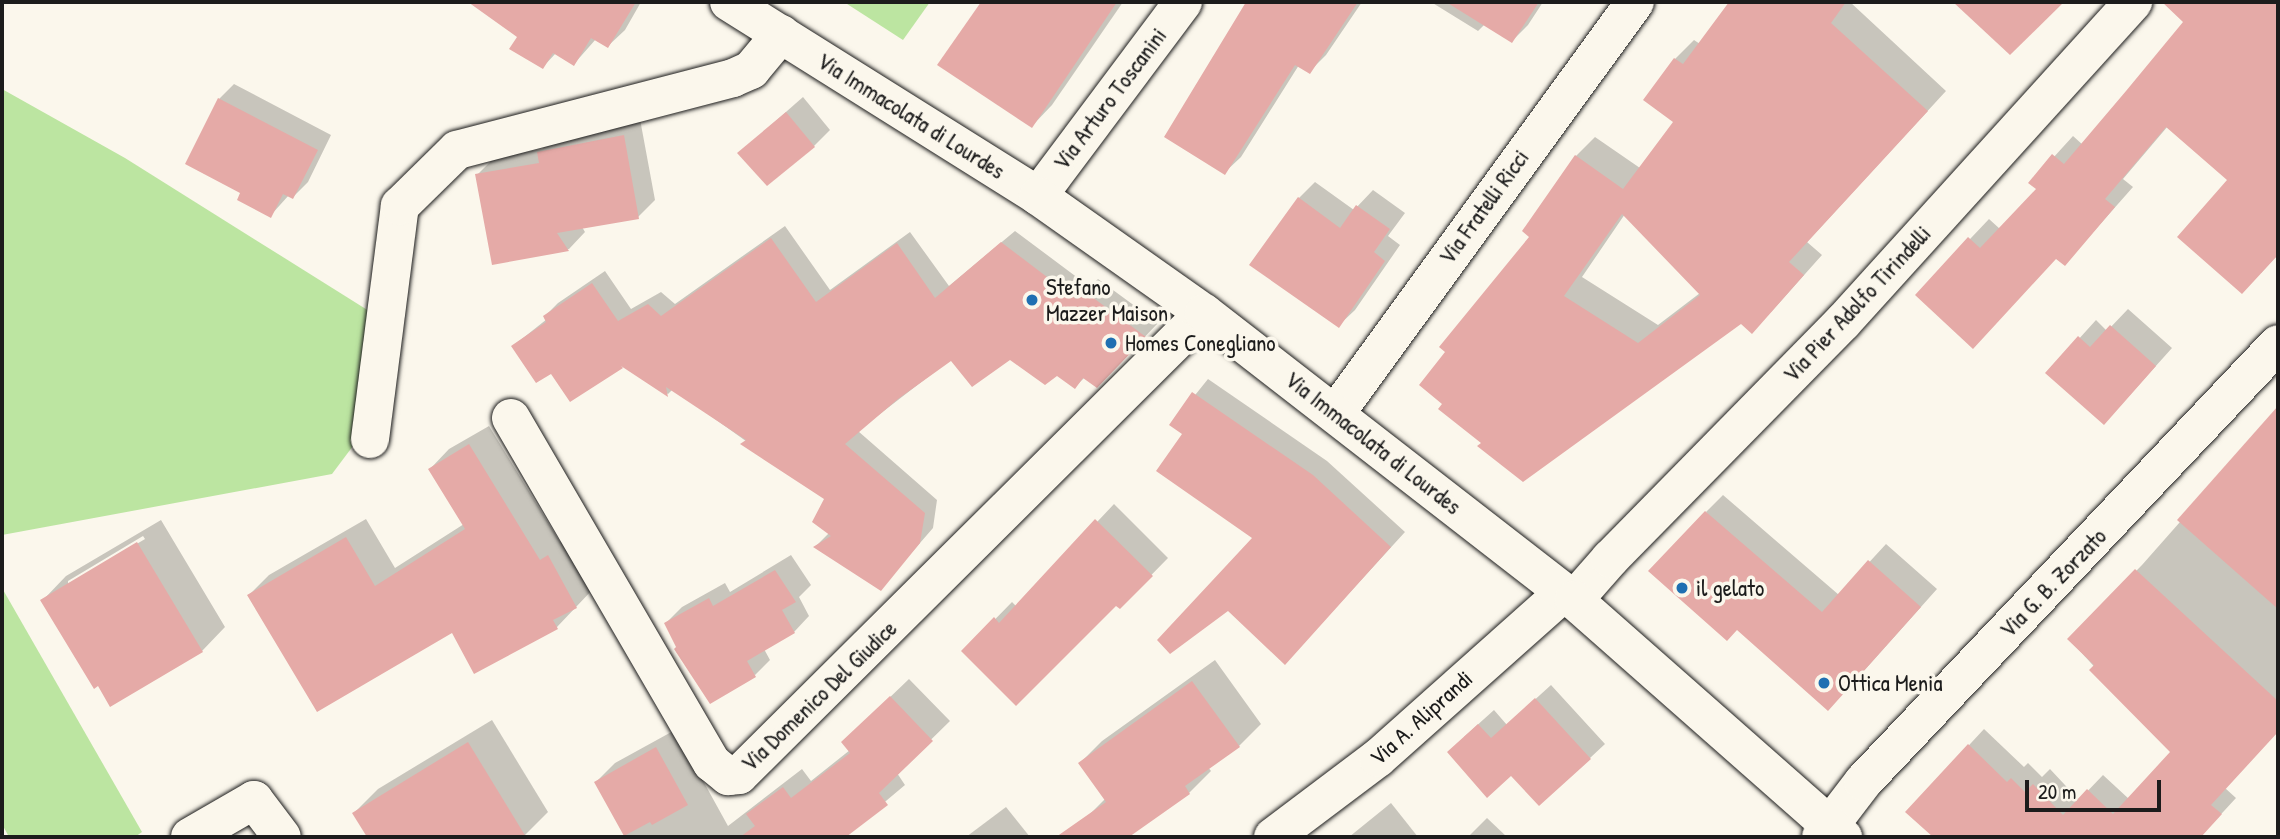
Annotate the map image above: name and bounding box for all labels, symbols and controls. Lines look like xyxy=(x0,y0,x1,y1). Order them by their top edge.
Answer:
street label: Via Arturo Toscanini xyxy=(1048,22,1172,176)
street label: Via Immacolata di Lourdes xyxy=(812,47,1010,185)
street label: Via Fratelli Ricci xyxy=(1433,144,1535,270)
street label: Via Pier Adolfo Tirindelli xyxy=(1777,220,1937,388)
place label: Stefano Mazzer Maison xyxy=(1046,273,1168,327)
marker: Stefano Mazzer Maison xyxy=(1024,292,1040,308)
place label: Homes Conegliano xyxy=(1125,329,1276,357)
marker: Homes Conegliano xyxy=(1103,335,1119,351)
street label: Via Immacolata di Lourdes xyxy=(1279,366,1467,520)
street label: Via G. B. Zorzato xyxy=(1994,523,2112,643)
place label: il gelato xyxy=(1696,574,1764,602)
marker: il gelato xyxy=(1674,580,1690,596)
street label: Via Domenico Del Giudice xyxy=(736,615,902,777)
street label: Via A. Aliprandi xyxy=(1364,665,1478,771)
place label: Ottica Menia xyxy=(1838,669,1942,697)
marker: Ottica Menia xyxy=(1816,675,1832,691)
scale bar xyxy=(2028,766,2164,810)
text: 20 m xyxy=(2038,777,2076,806)

